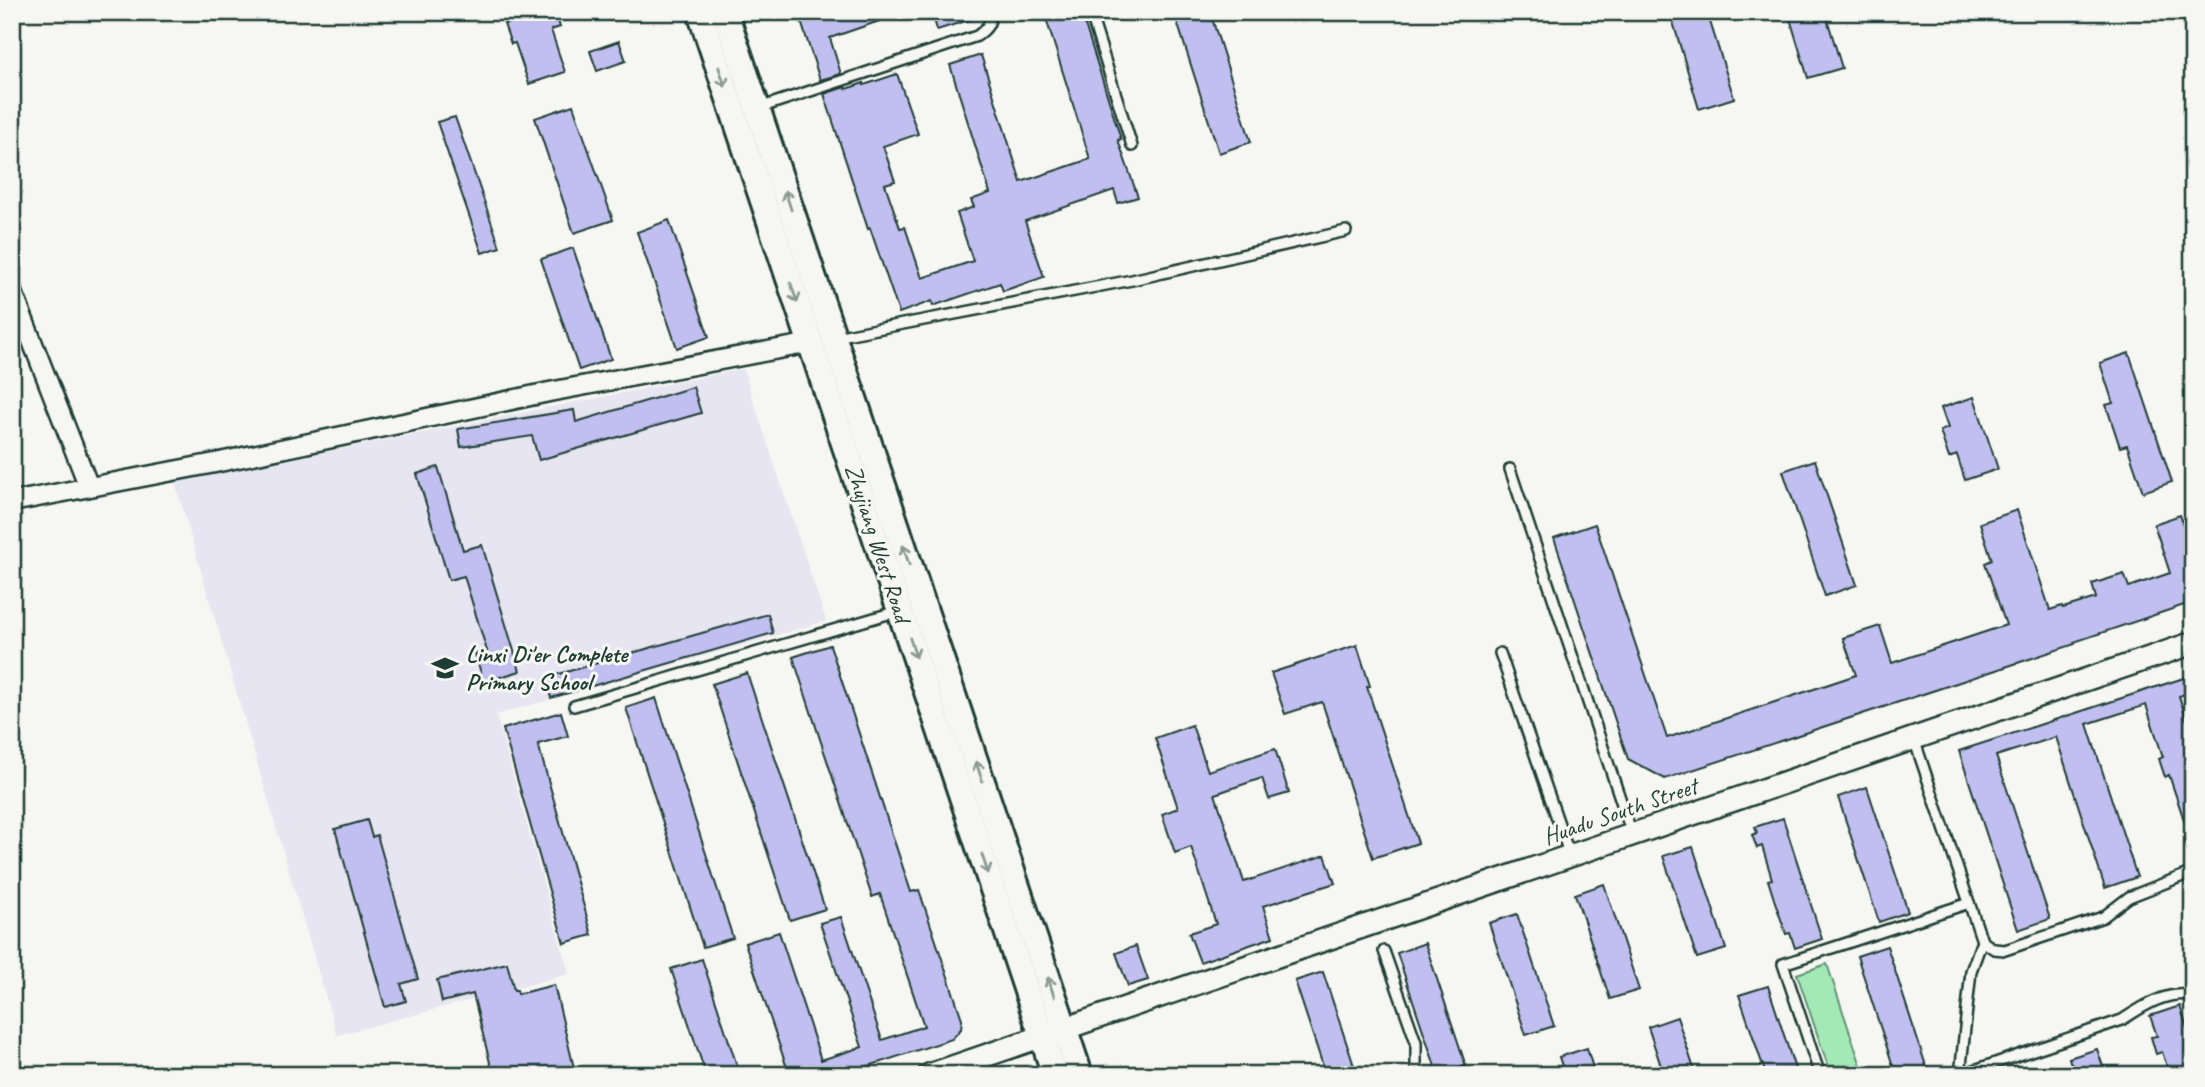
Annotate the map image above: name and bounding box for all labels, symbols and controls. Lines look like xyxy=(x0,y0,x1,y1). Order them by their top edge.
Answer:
one-way arrow xyxy=(716,66,729,88)
one-way arrow xyxy=(781,189,794,211)
one-way arrow xyxy=(789,281,801,303)
street label: Zhujiang West Road xyxy=(838,460,919,629)
one-way arrow xyxy=(899,545,912,567)
one-way arrow xyxy=(907,637,920,659)
place label: Linxi Di'er Complete Primary School xyxy=(466,639,629,697)
school or university icon: Linxi Di'er Complete Primary School xyxy=(430,653,460,683)
one-way arrow xyxy=(971,760,984,782)
street label: Huadu South Street xyxy=(1539,770,1704,851)
one-way arrow xyxy=(980,852,992,874)
one-way arrow xyxy=(1044,976,1056,998)

